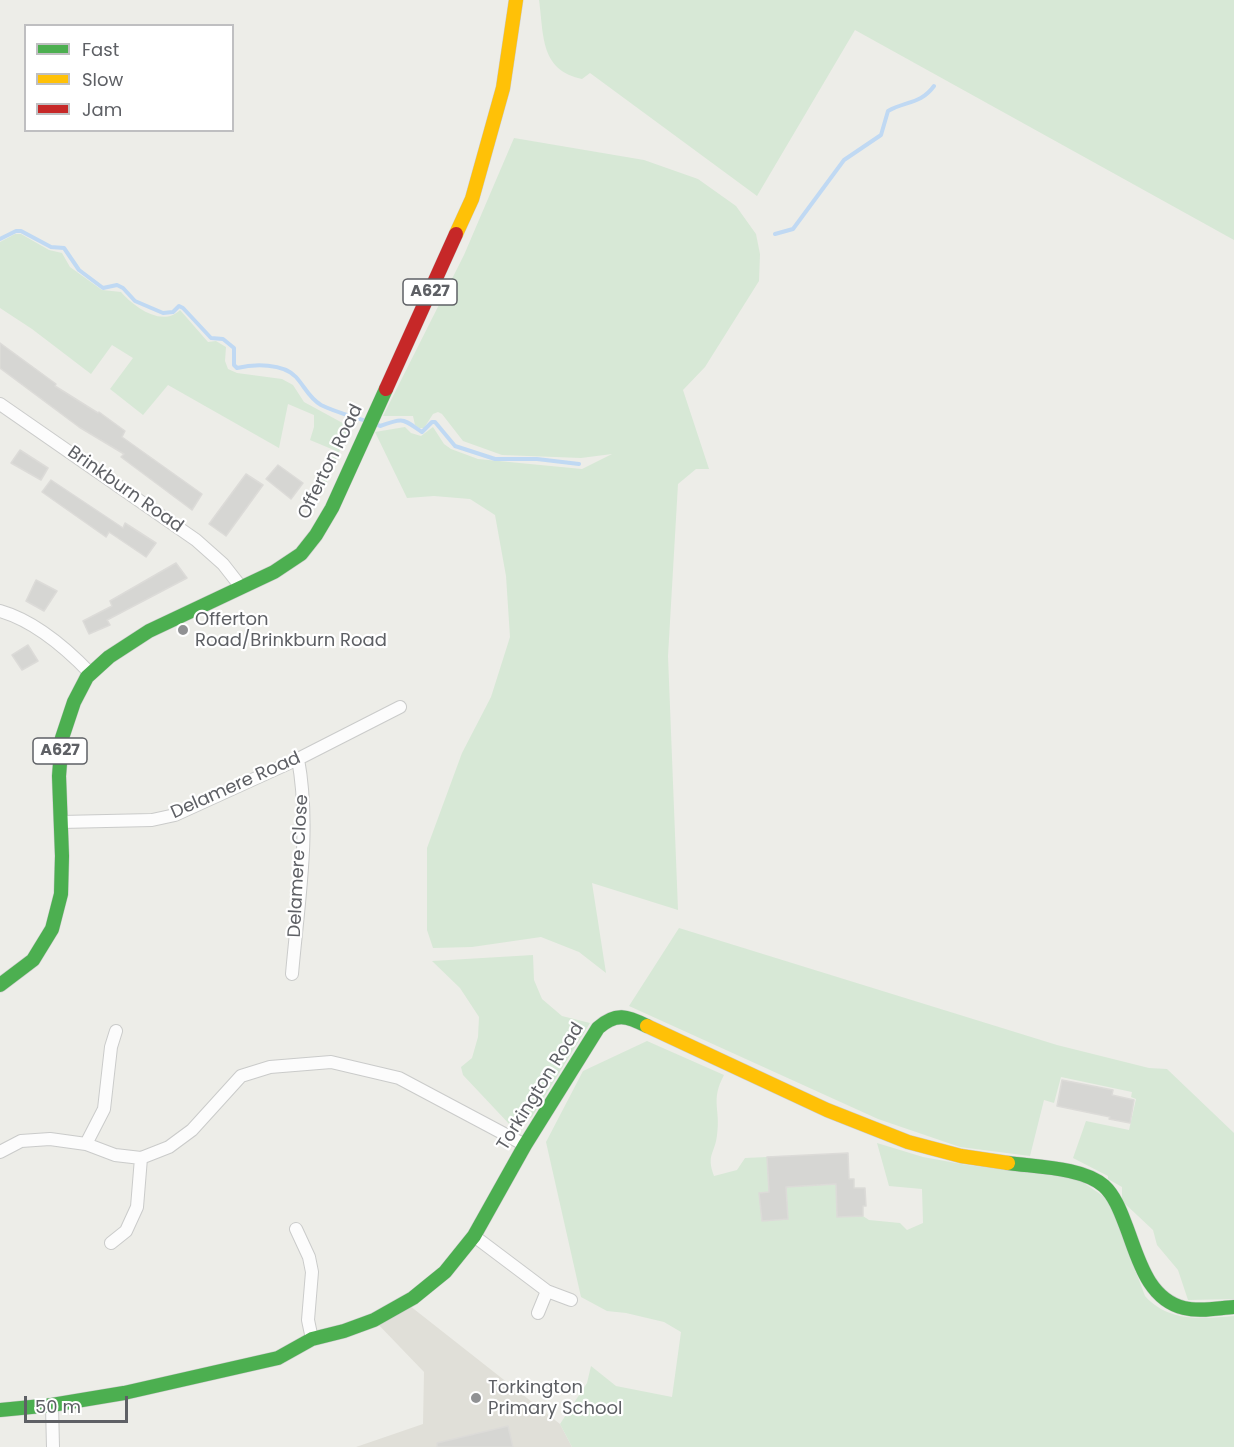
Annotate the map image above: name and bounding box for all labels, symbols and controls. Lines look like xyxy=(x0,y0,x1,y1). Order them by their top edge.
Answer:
legend xyxy=(24,24,234,132)
text: Fast xyxy=(82,37,119,62)
text: Slow xyxy=(82,67,123,92)
text: Jam xyxy=(82,97,122,122)
road number: A627 xyxy=(403,279,457,305)
street label: Offerton Road xyxy=(294,401,368,523)
street label: Brinkburn Road xyxy=(63,442,187,538)
place label: Offerton Road/Brinkburn Road xyxy=(195,609,387,652)
marker: Offerton Road/Brinkburn Road xyxy=(176,623,190,637)
road number: A627 xyxy=(33,738,87,764)
street label: Delamere Road xyxy=(168,748,304,824)
street label: Delamere Close xyxy=(284,794,314,938)
street label: Torkington Road xyxy=(493,1019,589,1155)
place label: Torkington Primary School xyxy=(488,1377,622,1420)
scale bar xyxy=(27,1384,130,1422)
marker: Torkington Primary School xyxy=(469,1391,483,1405)
text: 50 m xyxy=(35,1394,81,1419)

